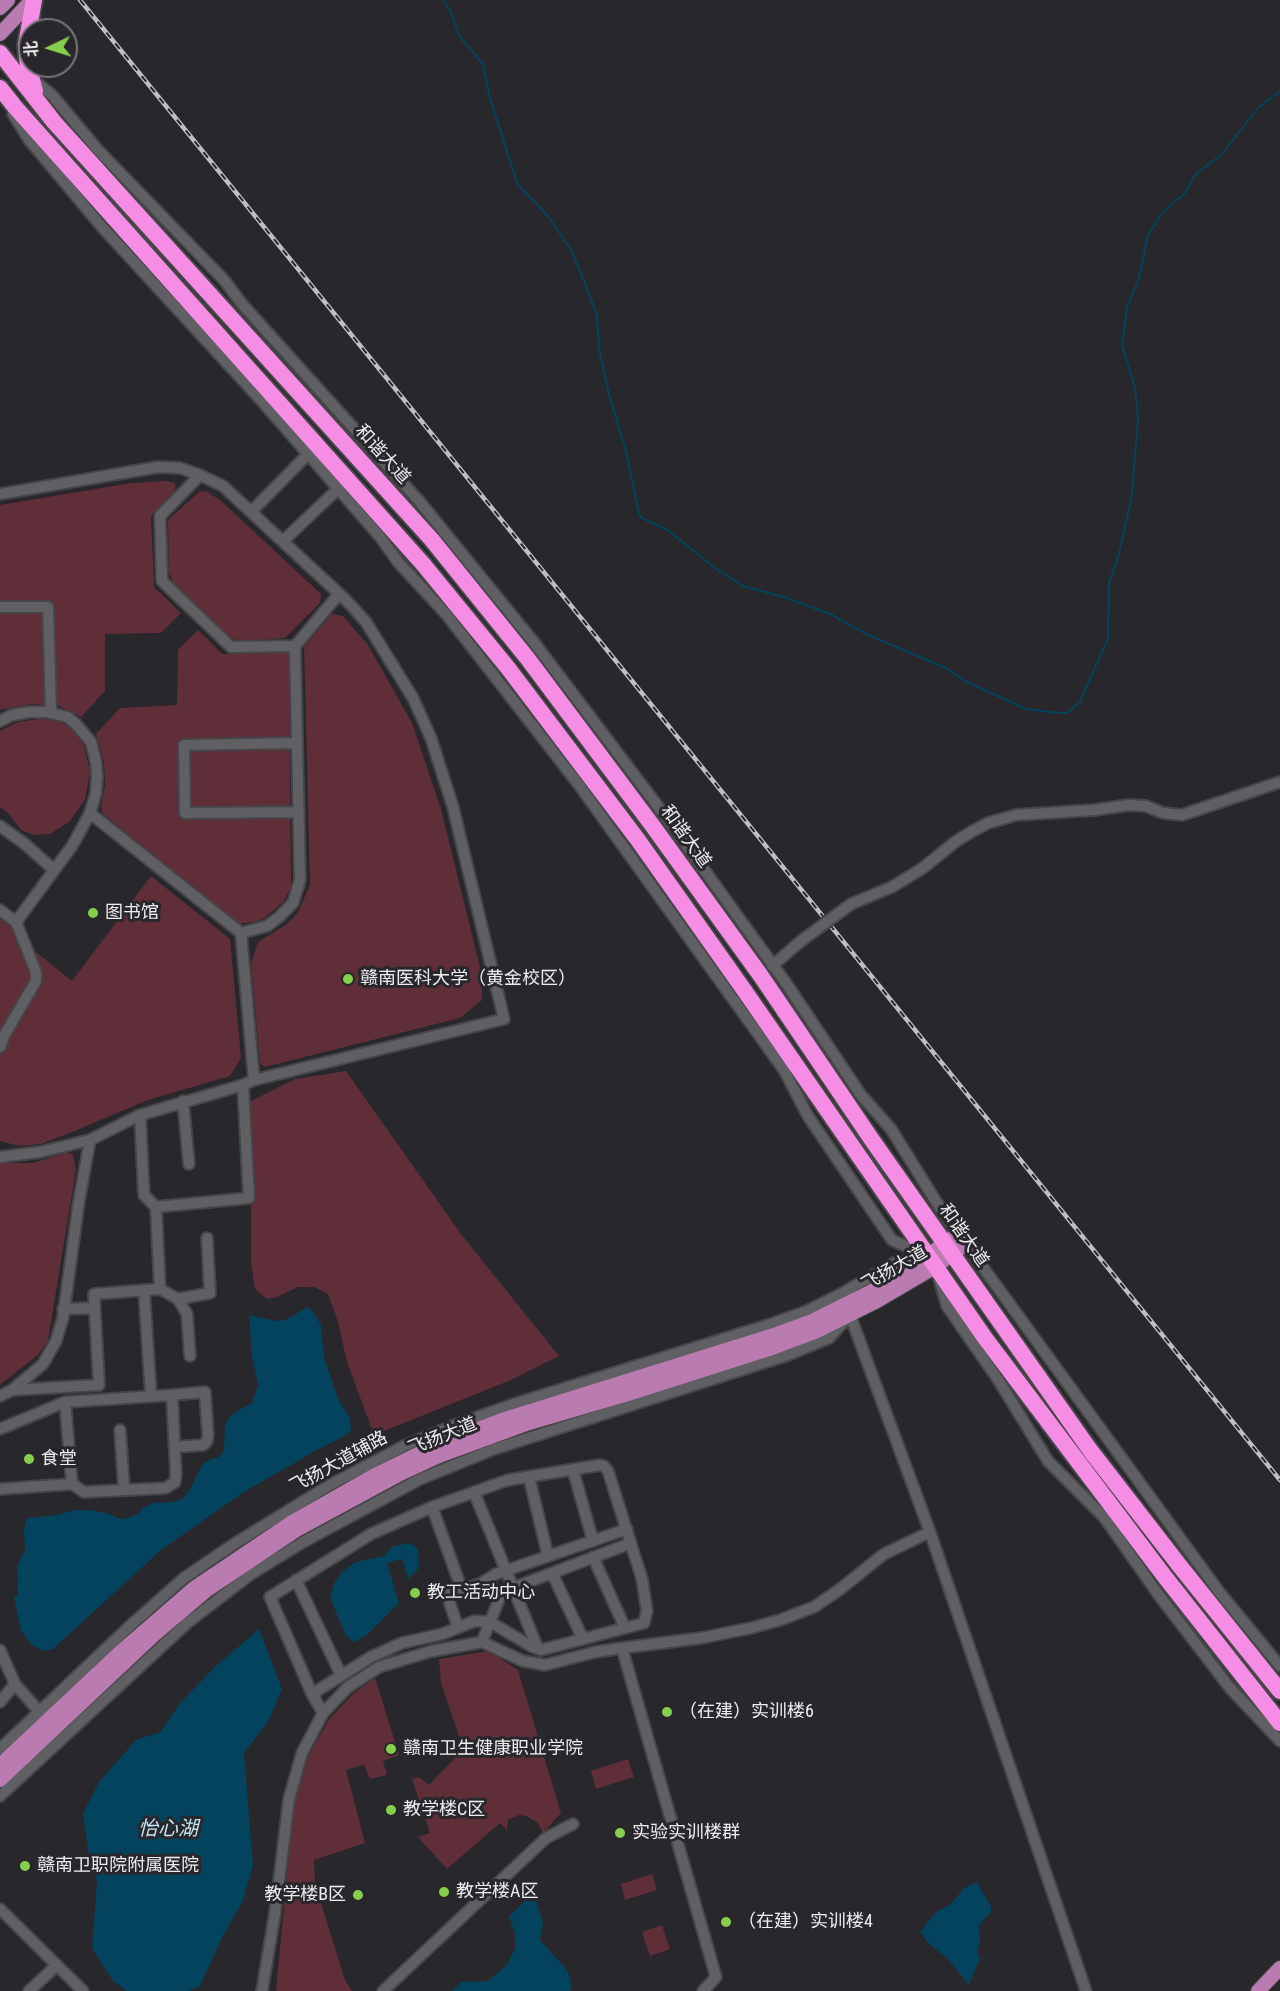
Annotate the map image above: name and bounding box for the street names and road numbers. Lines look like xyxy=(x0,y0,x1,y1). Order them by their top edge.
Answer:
street label: 和谐大道 xyxy=(350,421,414,489)
street label: 和谐大道 xyxy=(655,802,715,872)
street label: 和谐大道 xyxy=(934,1200,992,1272)
street label: 飞扬大道 xyxy=(858,1242,932,1296)
street label: 飞扬大道 xyxy=(406,1414,480,1460)
street label: 飞扬大道辅路 xyxy=(287,1427,391,1499)

